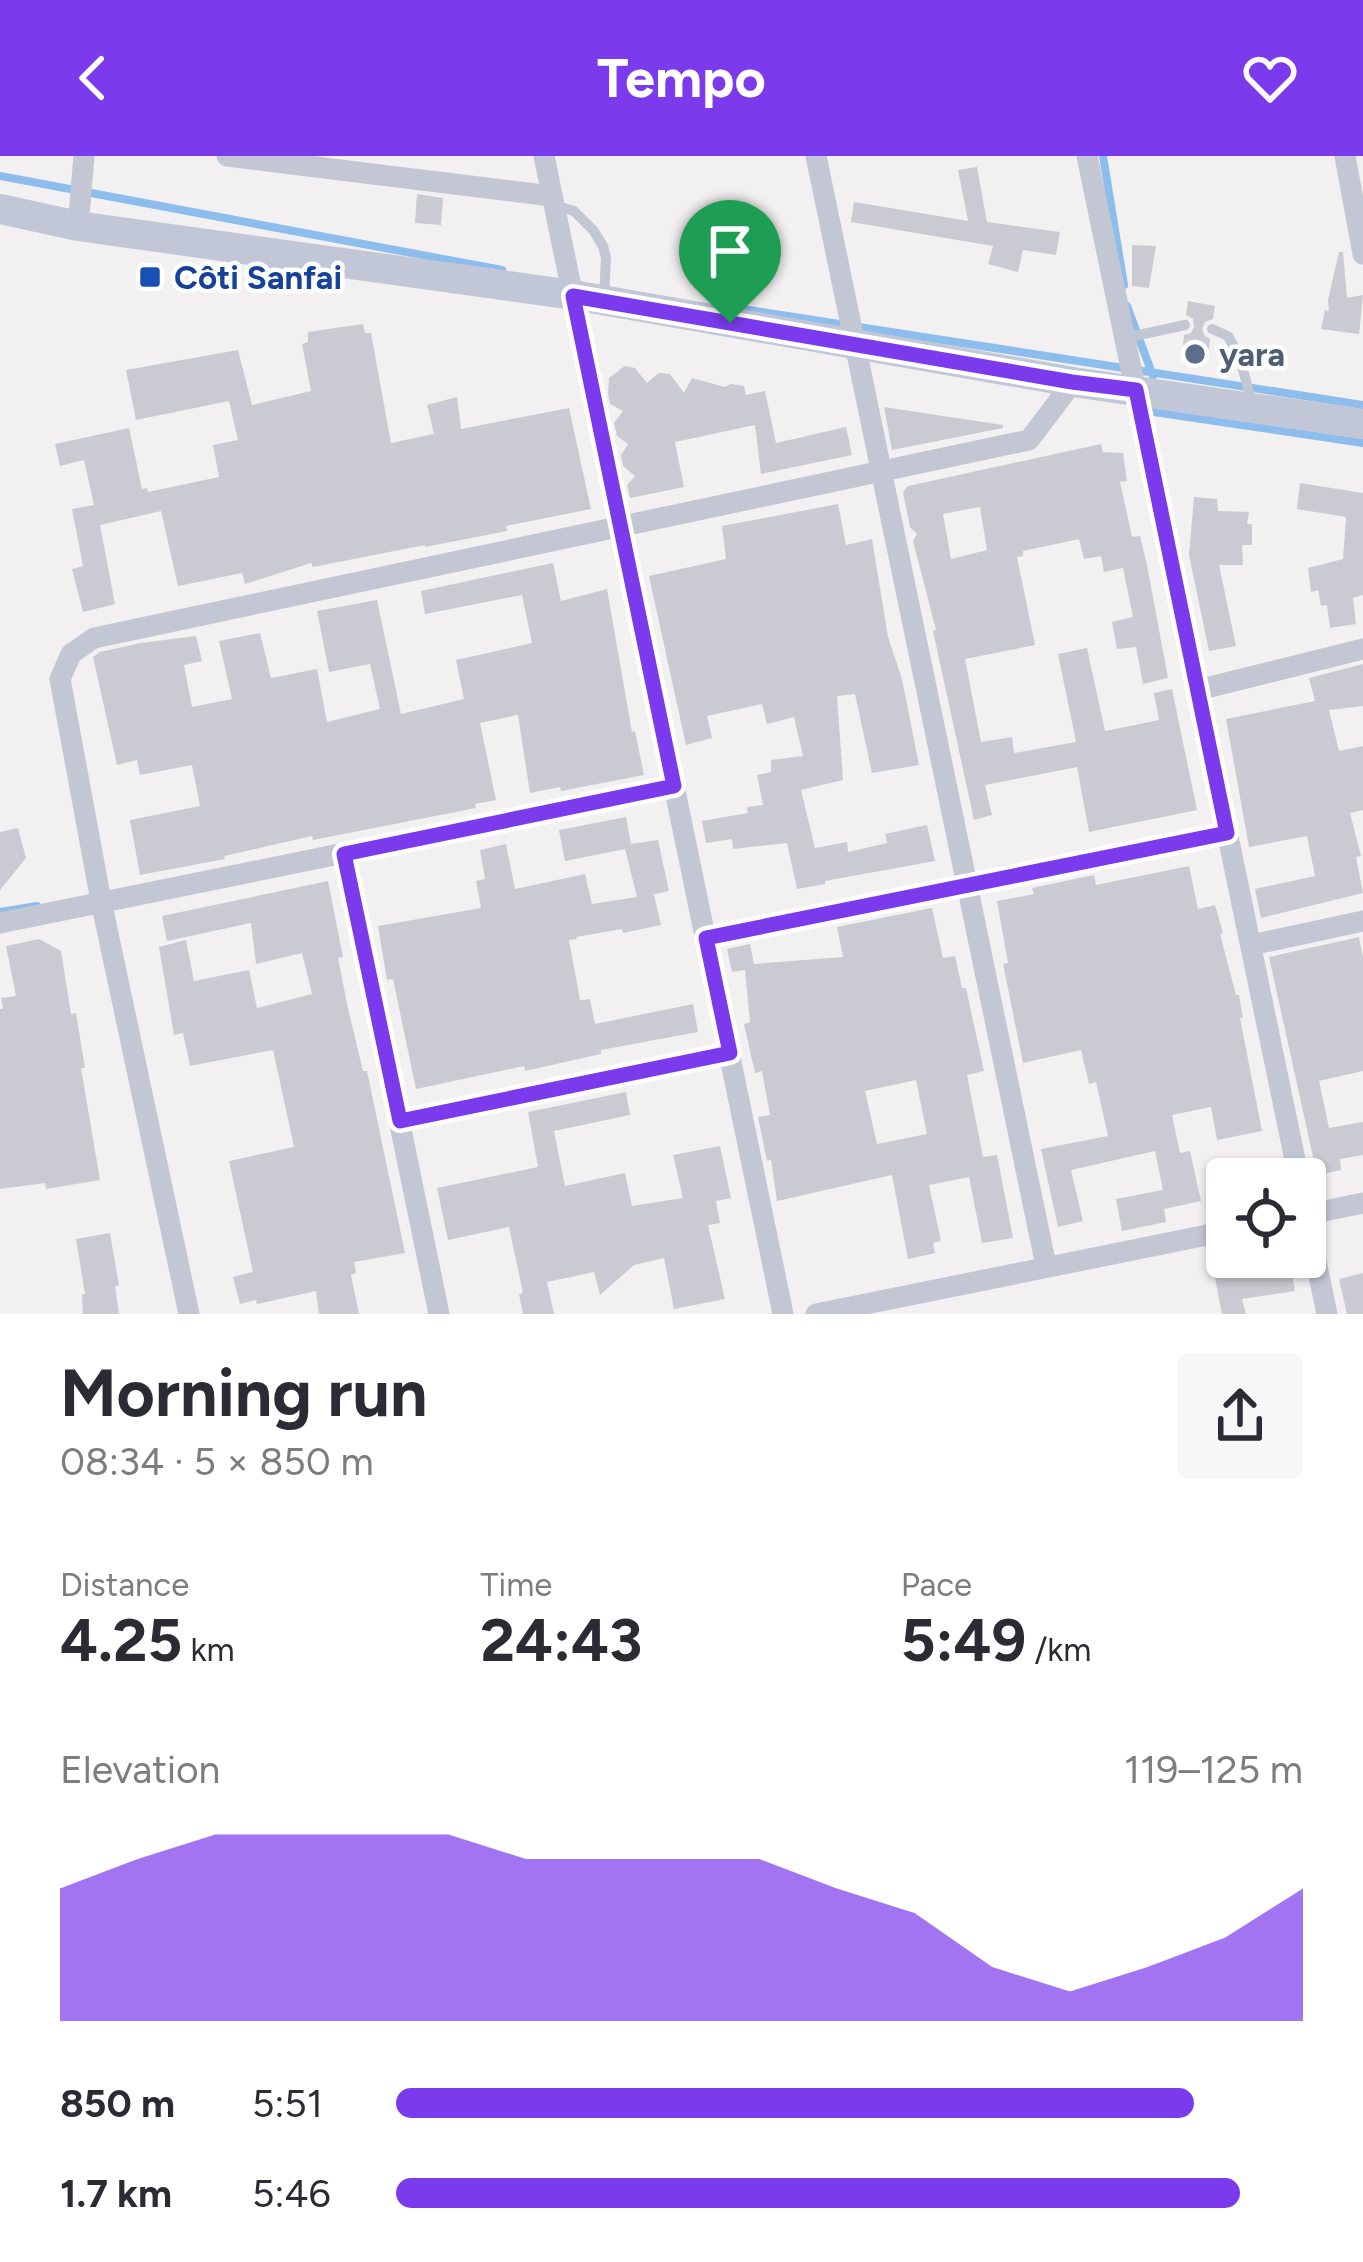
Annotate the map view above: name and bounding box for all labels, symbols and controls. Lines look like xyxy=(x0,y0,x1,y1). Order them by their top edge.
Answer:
icon: back xyxy=(60,45,126,111)
icon: heart xyxy=(1237,45,1303,111)
text: Tempo xyxy=(597,46,766,111)
pin xyxy=(679,200,781,323)
icon: arrive xyxy=(697,218,763,284)
place label: Côti Sanfai xyxy=(174,258,342,297)
marker: Côti Sanfai xyxy=(137,264,163,290)
place label: yara xyxy=(1219,335,1285,374)
marker: yara xyxy=(1182,341,1208,367)
map controls xyxy=(1206,1158,1326,1278)
button: locate xyxy=(1206,1158,1326,1278)
text: Morning run xyxy=(60,1353,428,1433)
button: share xyxy=(1177,1353,1303,1479)
text: 08:34 · 5 × 850 m xyxy=(60,1438,374,1485)
text: Distance xyxy=(60,1565,189,1604)
text: Time xyxy=(480,1565,552,1604)
text: Pace xyxy=(901,1565,972,1604)
text: 4.25 xyxy=(60,1604,182,1676)
text: 24:43 xyxy=(480,1604,642,1676)
text: 5:49 xyxy=(901,1604,1026,1676)
text: km xyxy=(182,1630,235,1669)
text: /km xyxy=(1026,1630,1091,1669)
text: Elevation xyxy=(60,1746,220,1793)
text: 119–125 m xyxy=(1124,1746,1303,1793)
text: 850 m xyxy=(60,2080,175,2127)
text: 5:51 xyxy=(252,2080,323,2127)
text: 1.7 km xyxy=(60,2170,172,2217)
text: 5:46 xyxy=(252,2170,331,2217)

